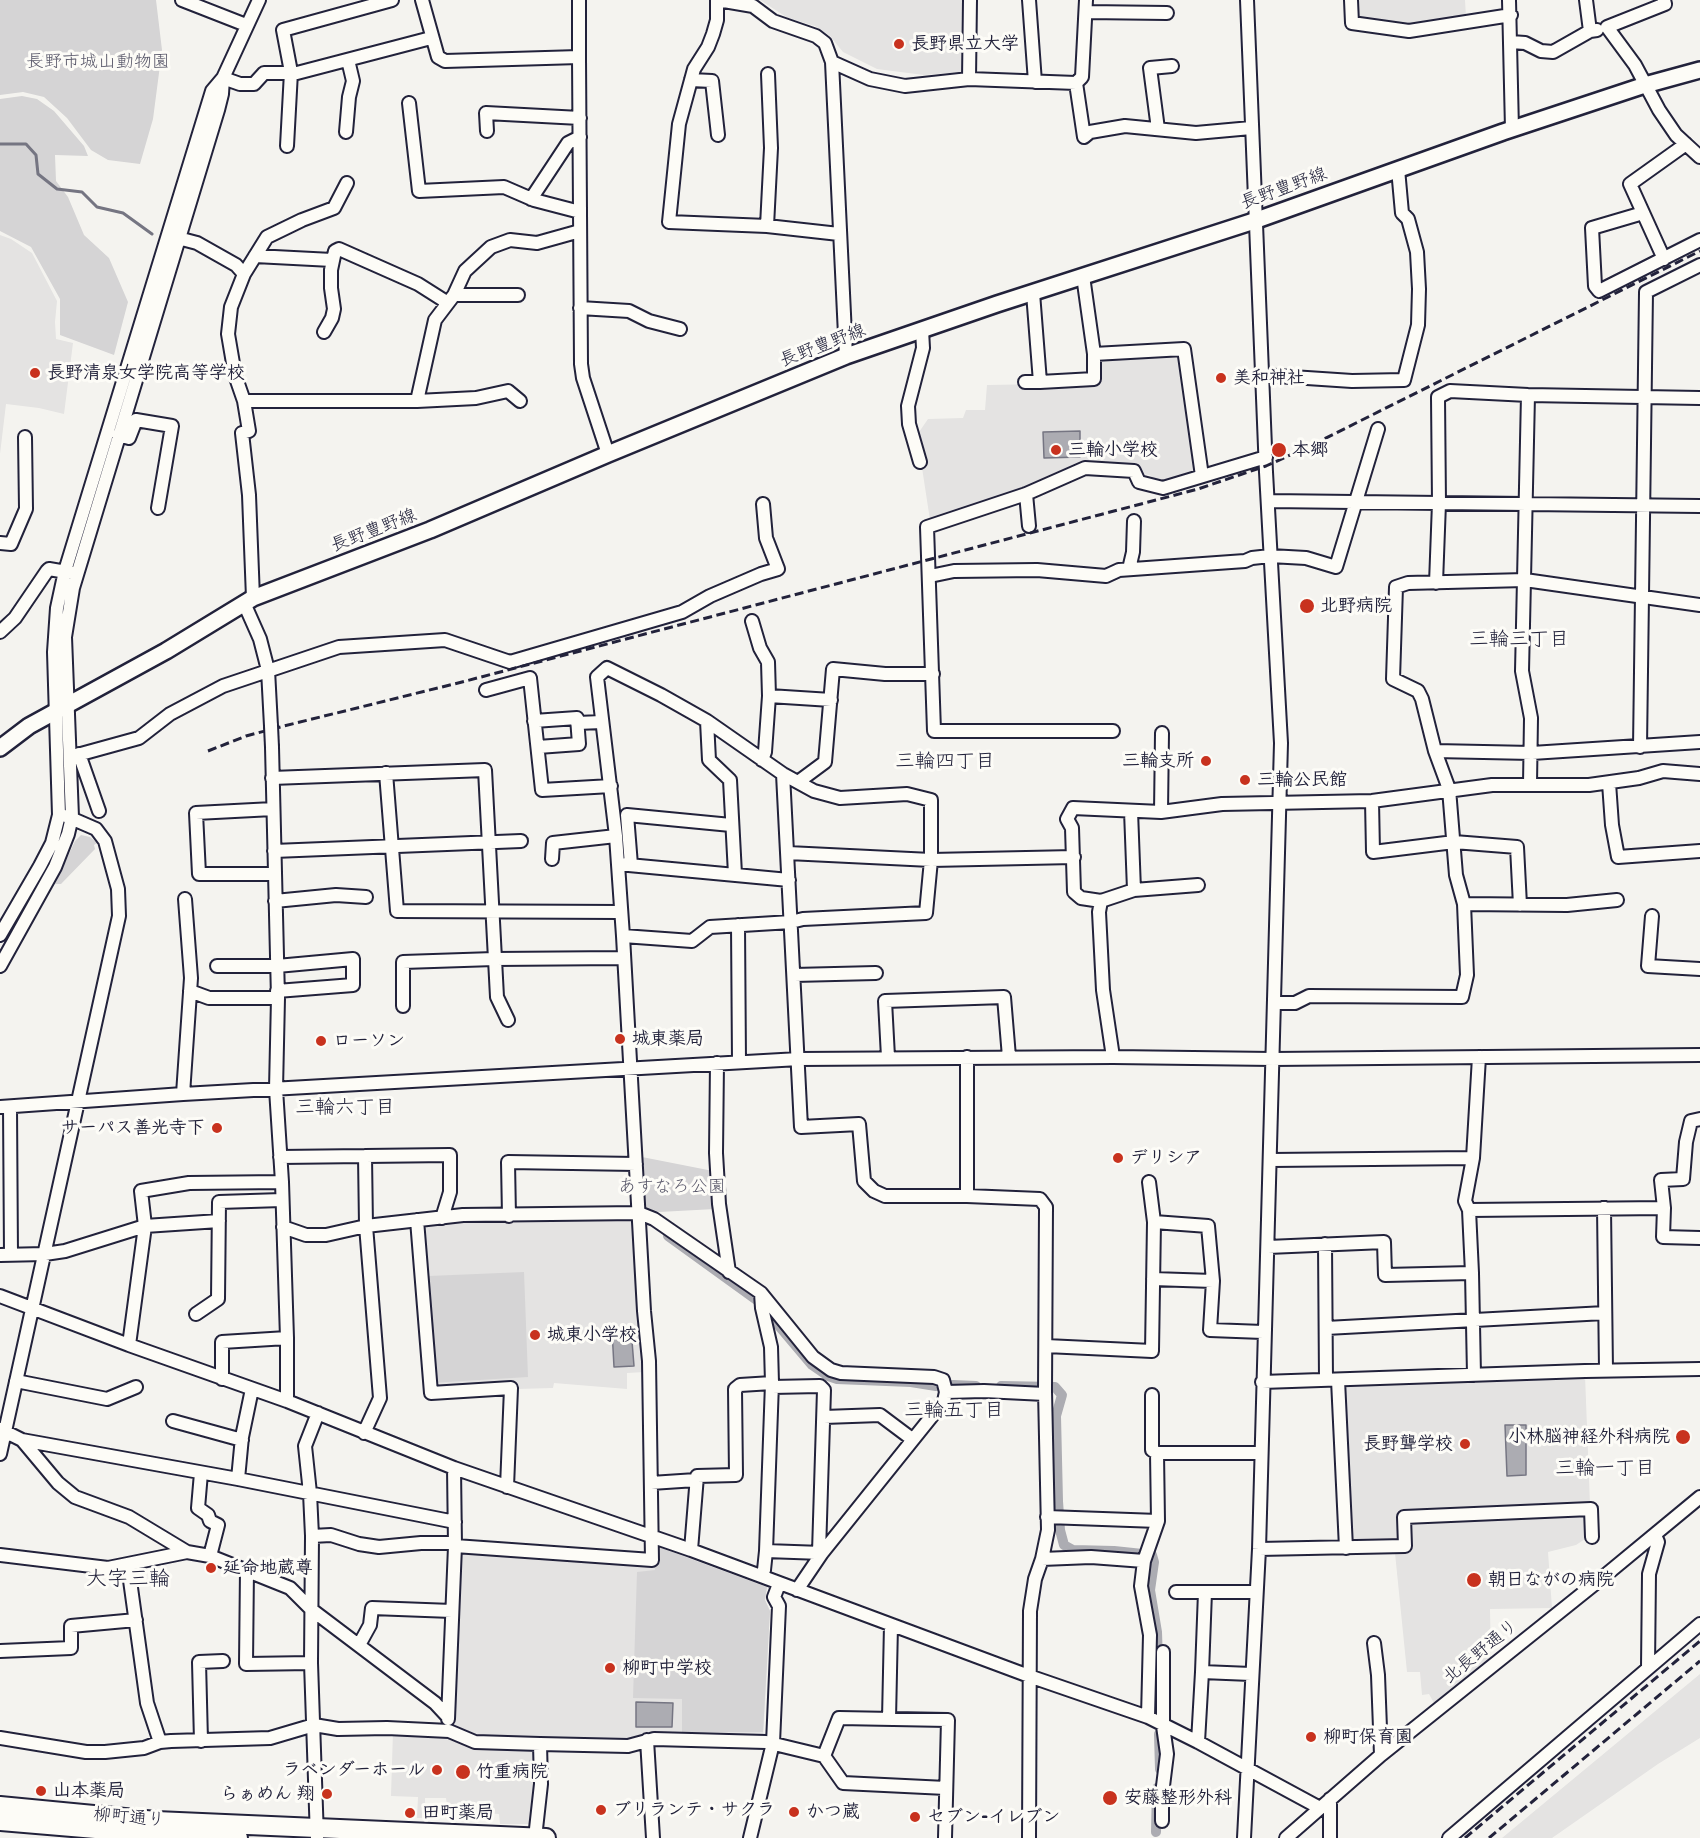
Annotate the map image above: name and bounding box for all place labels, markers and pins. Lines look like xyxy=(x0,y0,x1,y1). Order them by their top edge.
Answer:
place label: 長野県立大学 xyxy=(911,33,1019,55)
marker: 長野県立大学 xyxy=(892,37,906,51)
place label: 長野清泉女学院高等学校 xyxy=(47,362,245,384)
marker: 長野清泉女学院高等学校 xyxy=(28,366,42,380)
place label: 美和神社 xyxy=(1233,367,1305,389)
marker: 美和神社 xyxy=(1214,371,1228,385)
place label: 三輪小学校 xyxy=(1068,439,1158,461)
place label: 本郷 xyxy=(1292,439,1328,461)
marker: 本郷 xyxy=(1270,441,1288,459)
marker: 三輪小学校 xyxy=(1049,443,1063,457)
place label: 北野病院 xyxy=(1320,595,1392,617)
marker: 北野病院 xyxy=(1298,597,1316,615)
place label: 三輪支所 xyxy=(1122,750,1194,772)
marker: 三輪支所 xyxy=(1199,754,1213,768)
place label: 三輪公民館 xyxy=(1257,769,1347,791)
marker: 三輪公民館 xyxy=(1238,773,1252,787)
place label: 城東薬局 xyxy=(632,1028,704,1050)
place label: ローソン xyxy=(333,1030,405,1052)
marker: 城東薬局 xyxy=(613,1032,627,1046)
marker: ローソン xyxy=(314,1034,328,1048)
place label: サーパス善光寺下 xyxy=(61,1117,205,1139)
marker: サーパス善光寺下 xyxy=(210,1121,224,1135)
place label: デリシア xyxy=(1130,1147,1202,1169)
marker: デリシア xyxy=(1111,1151,1125,1165)
place label: 城東小学校 xyxy=(547,1324,637,1346)
marker: 城東小学校 xyxy=(528,1328,542,1342)
place label: 小林脳神経外科病院 xyxy=(1508,1426,1670,1448)
marker: 小林脳神経外科病院 xyxy=(1674,1428,1692,1446)
place label: 長野聾学校 xyxy=(1363,1433,1453,1455)
marker: 長野聾学校 xyxy=(1458,1437,1472,1451)
place label: 延命地蔵尊 xyxy=(223,1557,313,1579)
marker: 延命地蔵尊 xyxy=(204,1561,218,1575)
place label: 朝日ながの病院 xyxy=(1488,1569,1614,1591)
marker: 朝日ながの病院 xyxy=(1465,1571,1483,1589)
place label: 柳町中学校 xyxy=(622,1657,712,1679)
marker: 柳町中学校 xyxy=(603,1661,617,1675)
place label: 柳町保育園 xyxy=(1323,1726,1413,1748)
marker: 柳町保育園 xyxy=(1304,1730,1318,1744)
place label: ラベンダーホール xyxy=(283,1759,425,1781)
place label: 竹重病院 xyxy=(476,1761,548,1783)
marker: ラベンダーホール xyxy=(430,1763,444,1777)
marker: 竹重病院 xyxy=(454,1763,472,1781)
place label: 山本薬局 xyxy=(53,1780,125,1802)
place label: らぁめん 翔 xyxy=(220,1783,315,1805)
marker: 山本薬局 xyxy=(34,1784,48,1798)
marker: らぁめん 翔 xyxy=(320,1787,334,1801)
place label: 安藤整形外科 xyxy=(1124,1787,1232,1809)
marker: 安藤整形外科 xyxy=(1101,1789,1119,1807)
place label: ブリランテ・サクラ xyxy=(613,1799,775,1821)
place label: かつ蔵 xyxy=(806,1801,860,1823)
place label: 田町薬局 xyxy=(422,1802,494,1824)
marker: ブリランテ・サクラ xyxy=(594,1803,608,1817)
marker: かつ蔵 xyxy=(787,1805,801,1819)
marker: 田町薬局 xyxy=(403,1806,417,1820)
place label: セブン-イレブン xyxy=(927,1806,1060,1828)
marker: セブン-イレブン xyxy=(908,1810,922,1824)

